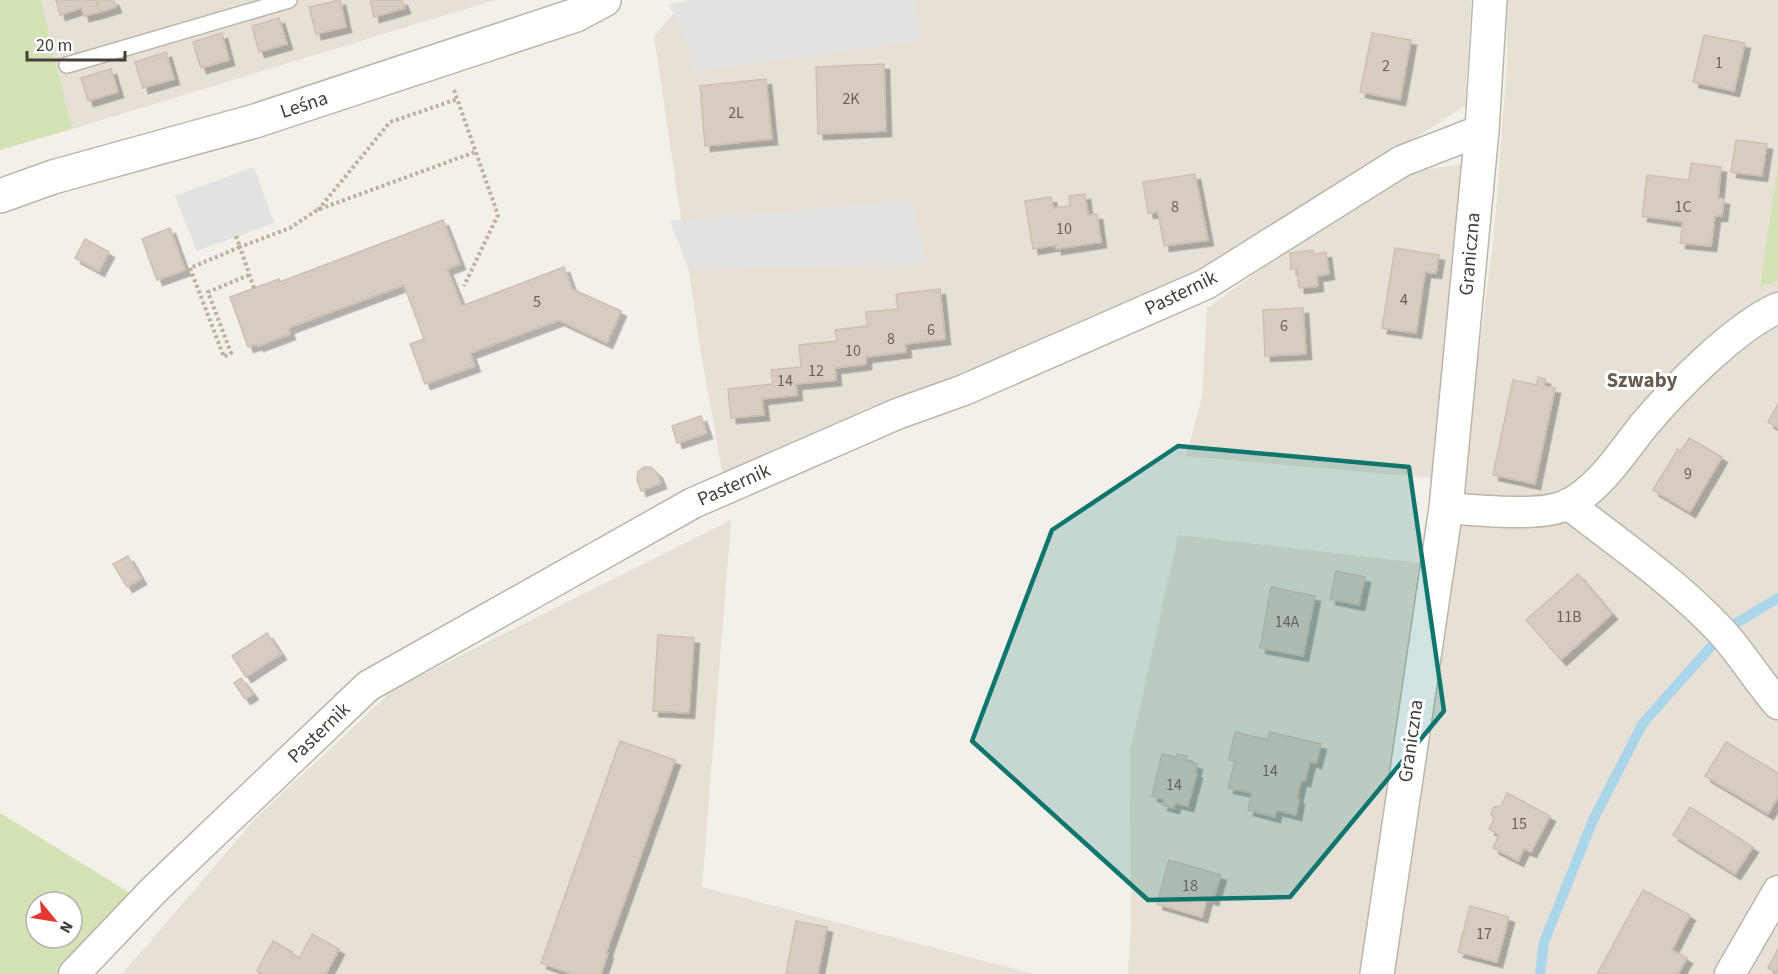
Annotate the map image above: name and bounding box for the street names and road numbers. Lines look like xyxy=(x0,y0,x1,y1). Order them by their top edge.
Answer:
street label: Leśna xyxy=(276,84,332,126)
street label: Graniczna xyxy=(1452,211,1488,297)
street label: Pasternik xyxy=(1140,263,1222,323)
street label: Pasternik xyxy=(693,456,775,514)
street label: Pasternik xyxy=(281,696,357,770)
street label: Graniczna xyxy=(1391,698,1431,784)

